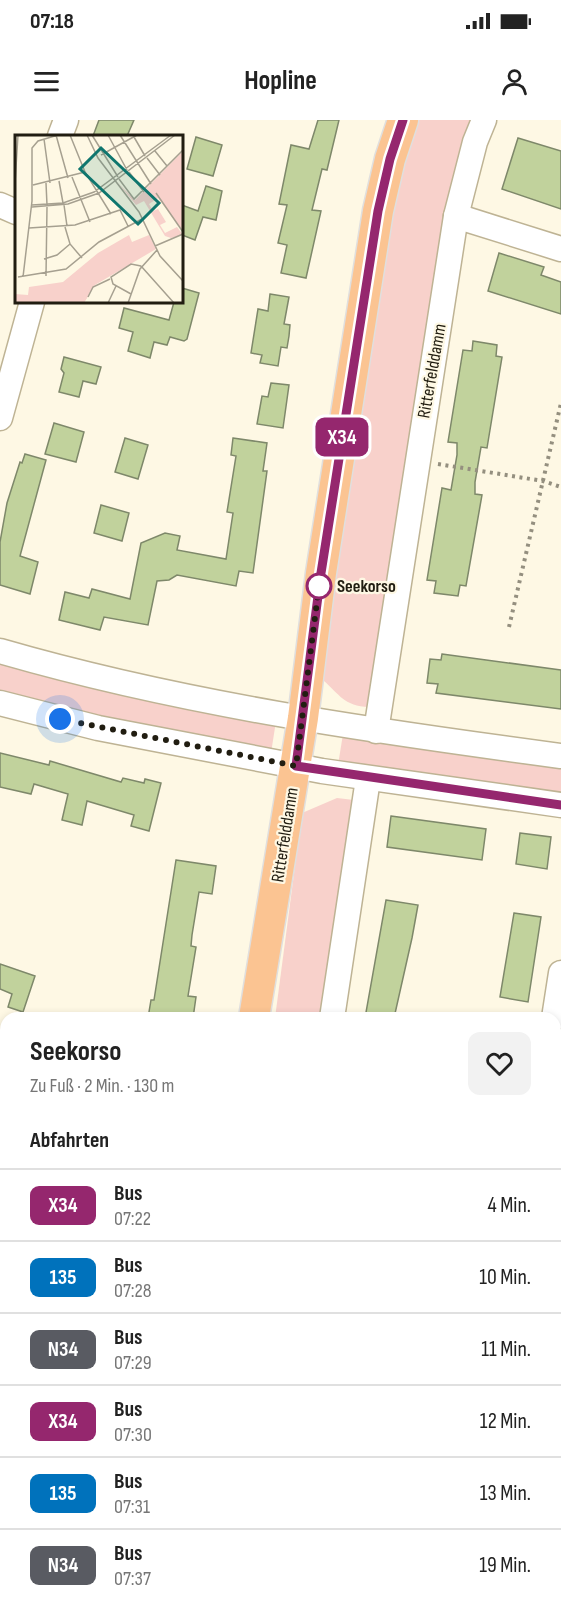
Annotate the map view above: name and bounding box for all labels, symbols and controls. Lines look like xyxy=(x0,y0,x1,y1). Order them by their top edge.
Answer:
text: 07:18 xyxy=(30,8,74,35)
icon: menu xyxy=(30,65,63,98)
text: Hopline xyxy=(244,65,317,97)
icon: person xyxy=(498,65,531,98)
inset map xyxy=(15,135,183,303)
street label: Ritterfelddamm xyxy=(413,322,451,420)
line badge: X34 xyxy=(308,418,376,456)
text: X34 xyxy=(327,425,357,450)
marker: Seekorso xyxy=(306,573,332,599)
place label: Seekorso xyxy=(337,576,396,597)
your location xyxy=(45,704,75,734)
street label: Ritterfelddamm xyxy=(267,786,303,884)
button: heart xyxy=(468,1032,531,1095)
text: Seekorso xyxy=(30,1035,121,1068)
text: Zu Fuß · 2 Min. · 130 m xyxy=(30,1074,174,1098)
text: Abfahrten xyxy=(30,1127,109,1154)
text: Bus xyxy=(114,1180,143,1207)
text: 4 Min. xyxy=(488,1192,531,1219)
text: X34 xyxy=(48,1193,78,1218)
text: 07:22 xyxy=(114,1207,151,1231)
text: Bus xyxy=(114,1252,143,1279)
text: 10 Min. xyxy=(479,1264,531,1291)
text: 135 xyxy=(50,1265,76,1290)
text: 07:28 xyxy=(114,1279,152,1303)
text: Bus xyxy=(114,1324,143,1351)
text: 11 Min. xyxy=(481,1336,531,1363)
text: N34 xyxy=(48,1337,78,1362)
text: 07:29 xyxy=(114,1351,152,1375)
text: Bus xyxy=(114,1396,143,1423)
text: 12 Min. xyxy=(480,1408,531,1435)
text: X34 xyxy=(48,1409,78,1434)
text: 07:30 xyxy=(114,1423,152,1447)
text: Bus xyxy=(114,1468,143,1495)
text: 13 Min. xyxy=(480,1480,531,1507)
text: 135 xyxy=(50,1481,76,1506)
text: 07:31 xyxy=(114,1495,150,1519)
text: Bus xyxy=(114,1540,143,1567)
text: 19 Min. xyxy=(479,1552,531,1579)
text: N34 xyxy=(48,1553,78,1578)
text: 07:37 xyxy=(114,1567,151,1591)

